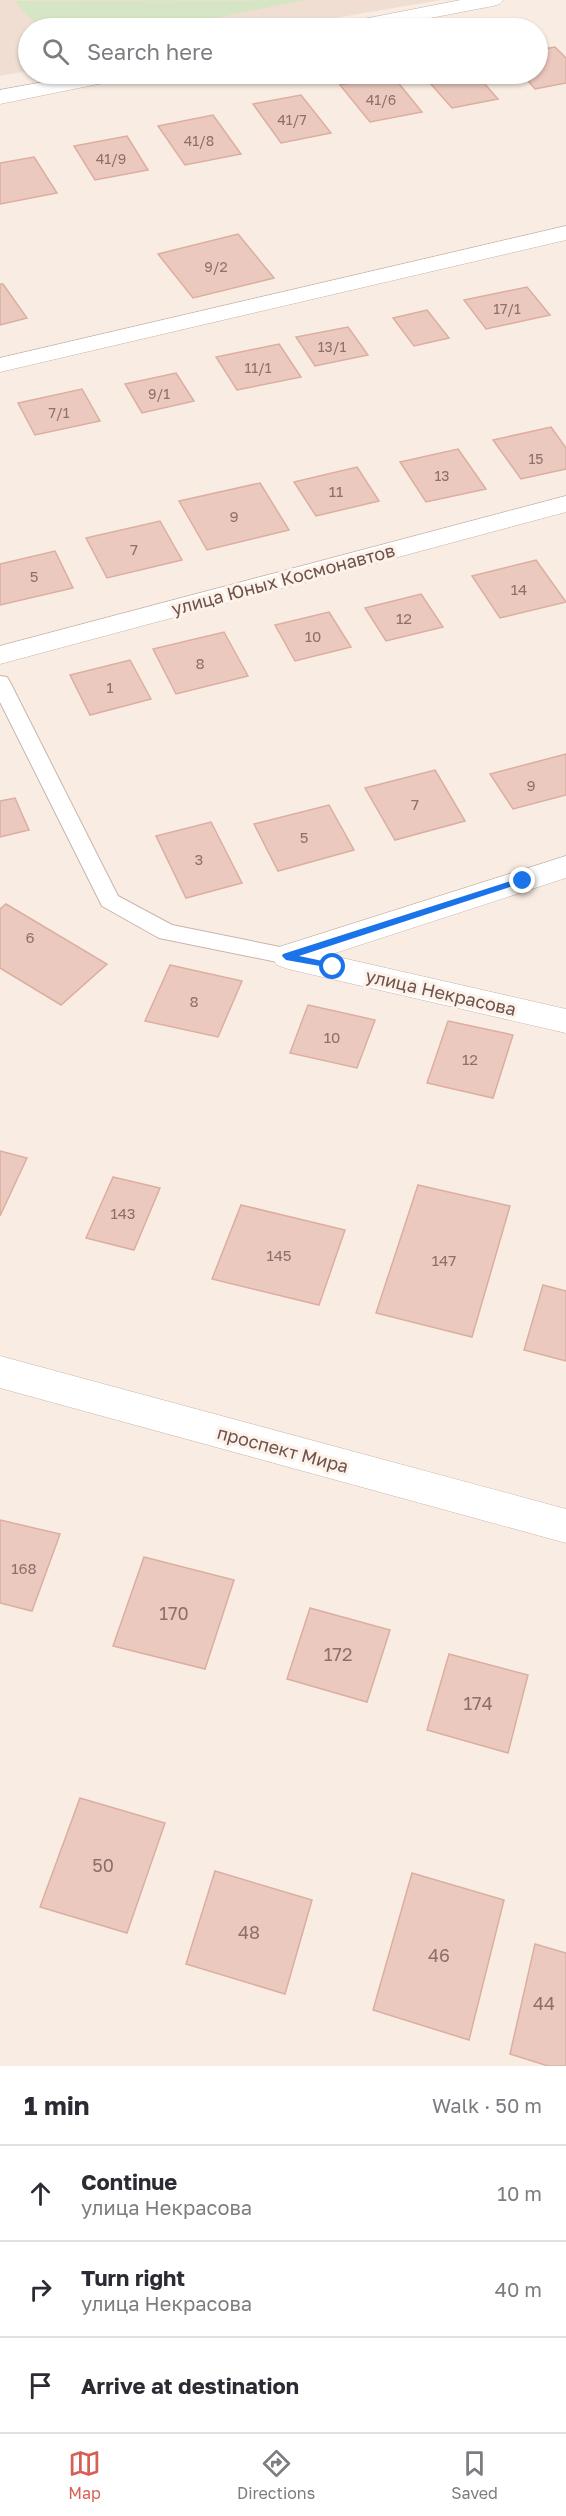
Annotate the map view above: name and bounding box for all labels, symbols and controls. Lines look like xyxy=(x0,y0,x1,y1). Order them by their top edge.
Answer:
search box xyxy=(18,18,548,84)
icon: search xyxy=(39,35,72,68)
text: Search here xyxy=(87,38,213,65)
house number: 41/6 xyxy=(366,91,396,108)
house number: 41/7 xyxy=(277,111,307,128)
house number: 41/8 xyxy=(184,132,214,149)
house number: 41/9 xyxy=(96,150,126,167)
house number: 9/2 xyxy=(204,258,228,275)
house number: 17/1 xyxy=(493,300,521,317)
house number: 13/1 xyxy=(318,338,346,355)
house number: 11/1 xyxy=(244,359,272,376)
house number: 9/1 xyxy=(148,385,170,402)
house number: 7/1 xyxy=(49,404,70,421)
house number: 15 xyxy=(529,450,543,467)
house number: 13 xyxy=(435,467,449,484)
house number: 11 xyxy=(329,482,343,500)
house number: 9 xyxy=(229,507,239,525)
street label: улица Юных Космонавтов xyxy=(169,539,397,619)
house number: 7 xyxy=(130,540,138,558)
house number: 5 xyxy=(30,567,38,585)
house number: 14 xyxy=(511,580,527,598)
house number: 12 xyxy=(396,609,412,627)
house number: 10 xyxy=(305,627,321,645)
house number: 8 xyxy=(195,654,205,672)
house number: 1 xyxy=(106,678,114,696)
house number: 9 xyxy=(526,776,536,794)
house number: 7 xyxy=(411,795,419,813)
house number: 5 xyxy=(300,828,308,846)
house number: 3 xyxy=(195,850,203,868)
route end xyxy=(509,867,535,893)
house number: 6 xyxy=(25,928,35,946)
route start xyxy=(319,953,345,979)
street label: улица Некрасова xyxy=(364,964,518,1020)
house number: 8 xyxy=(189,992,199,1010)
house number: 10 xyxy=(324,1028,340,1046)
house number: 12 xyxy=(462,1050,478,1068)
house number: 143 xyxy=(110,1204,136,1222)
house number: 145 xyxy=(266,1246,292,1264)
house number: 147 xyxy=(432,1251,456,1269)
street label: проспект Мира xyxy=(215,1421,351,1477)
house number: 168 xyxy=(11,1559,37,1577)
house number: 170 xyxy=(159,1602,189,1624)
house number: 172 xyxy=(324,1643,352,1665)
house number: 174 xyxy=(463,1692,493,1714)
house number: 50 xyxy=(92,1854,114,1876)
house number: 48 xyxy=(238,1921,260,1943)
house number: 46 xyxy=(428,1944,450,1966)
house number: 44 xyxy=(533,1992,555,2014)
text: 1 min xyxy=(24,2090,90,2121)
text: Walk · 50 m xyxy=(432,2093,542,2117)
text: Continue xyxy=(81,2168,177,2195)
icon: ahead xyxy=(24,2177,57,2210)
text: 10 m xyxy=(497,2181,542,2205)
text: улица Некрасова xyxy=(81,2195,252,2219)
text: Turn right xyxy=(81,2264,185,2291)
icon: right xyxy=(24,2273,57,2306)
text: 40 m xyxy=(495,2277,542,2301)
text: улица Некрасова xyxy=(81,2291,252,2315)
icon: arrive xyxy=(24,2369,57,2402)
text: Arrive at destination xyxy=(81,2372,299,2399)
tab: Map xyxy=(68,2447,101,2503)
tab: Directions xyxy=(237,2447,315,2503)
tab: Saved xyxy=(451,2447,498,2503)

